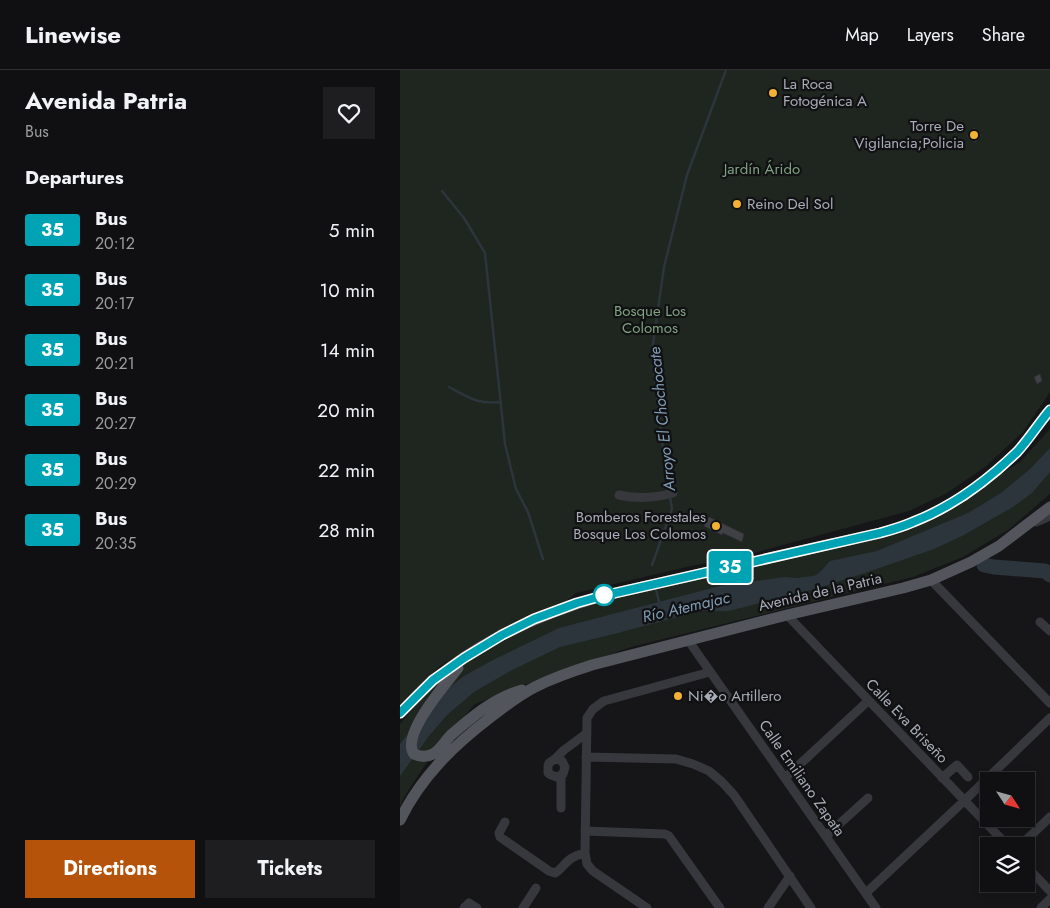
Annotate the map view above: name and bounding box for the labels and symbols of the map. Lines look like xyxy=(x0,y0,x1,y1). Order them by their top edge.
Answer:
place label: La Roca Fotogénica A xyxy=(783,73,867,112)
marker: La Roca Fotogénica A xyxy=(767,87,779,99)
place label: Torre De Vigilancia;Policia xyxy=(854,115,964,154)
marker: Torre De Vigilancia;Policia xyxy=(968,129,980,141)
park label: Jardín Árido xyxy=(722,158,800,180)
place label: Reino Del Sol xyxy=(747,193,833,215)
marker: Reino Del Sol xyxy=(731,198,743,210)
park label: Bosque Los Colomos xyxy=(614,300,686,339)
water label: Arroyo El Chochocate xyxy=(643,346,681,493)
place label: Bomberos Forestales Bosque Los Colomos xyxy=(573,506,706,545)
marker: Bomberos Forestales Bosque Los Colomos xyxy=(710,520,722,532)
line badge: 35 xyxy=(708,551,752,583)
street label: Avenida de la Patria xyxy=(756,567,884,617)
unlabelled marker xyxy=(593,584,615,606)
water label: Río Atemajac xyxy=(640,586,733,628)
street label: Calle Eva Briseño xyxy=(861,674,953,768)
place label: Ni�o Artillero xyxy=(688,685,782,707)
marker: Ni�o Artillero xyxy=(672,690,684,702)
street label: Calle Emiliano Zapata xyxy=(754,715,850,841)
north arrow xyxy=(980,772,1035,828)

